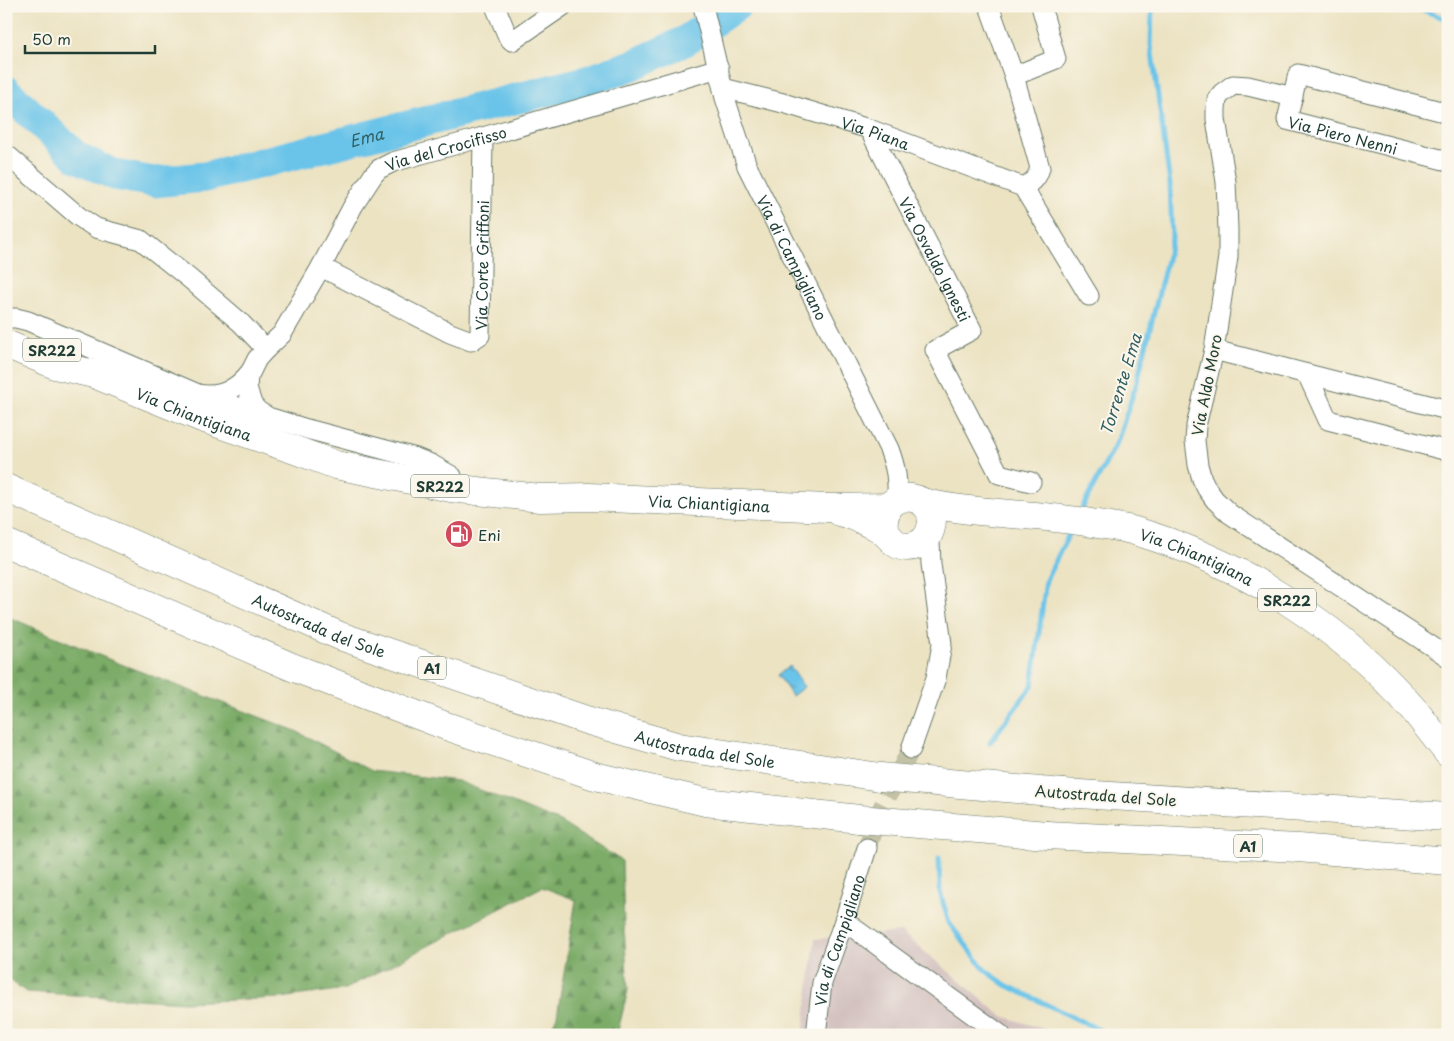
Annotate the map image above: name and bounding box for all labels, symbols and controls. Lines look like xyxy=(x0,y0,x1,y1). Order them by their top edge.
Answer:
scale bar xyxy=(25,22,155,54)
text: 50 m xyxy=(32,27,71,50)
street label: Via Piero Nenni xyxy=(1286,109,1400,159)
street label: Via Piana xyxy=(839,110,914,155)
street label: Via del Crocifisso xyxy=(381,119,509,176)
water label: Ema xyxy=(346,120,387,152)
street label: Via di Campigliano xyxy=(752,191,834,324)
street label: Via Osvaldo Ignesti xyxy=(894,193,977,325)
street label: Via Corte Griffoni xyxy=(469,200,494,330)
water label: Torrente Ema xyxy=(1093,329,1147,438)
street label: Via Aldo Moro xyxy=(1185,332,1227,438)
road number: SR222 xyxy=(23,338,81,362)
street label: Via Chiantigiana xyxy=(133,381,255,446)
road number: SR222 xyxy=(411,474,469,498)
street label: Via Chiantigiana xyxy=(648,488,771,517)
fuel station icon: Eni xyxy=(444,519,474,549)
street label: Via Chiantigiana xyxy=(1137,522,1259,591)
place label: Eni xyxy=(478,523,501,546)
street label: Autostrada del Sole xyxy=(249,587,389,662)
road number: SR222 xyxy=(1258,588,1316,612)
road number: A1 xyxy=(418,656,446,680)
street label: Autostrada del Sole xyxy=(632,723,777,773)
street label: Autostrada del Sole xyxy=(1034,779,1178,811)
road number: A1 xyxy=(1234,834,1262,858)
street label: Via di Campigliano xyxy=(808,871,870,1007)

